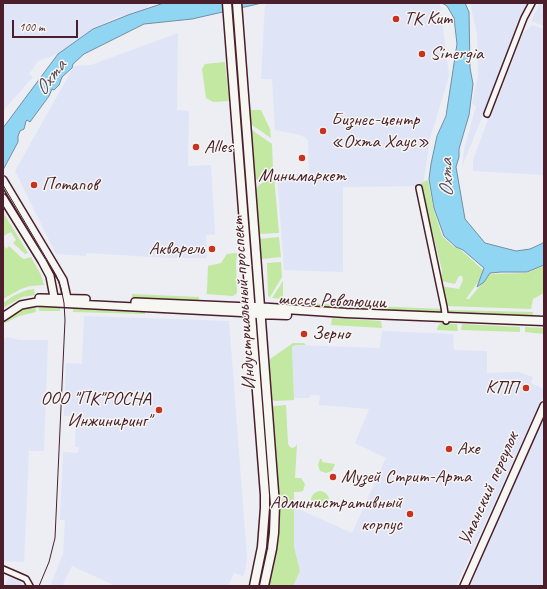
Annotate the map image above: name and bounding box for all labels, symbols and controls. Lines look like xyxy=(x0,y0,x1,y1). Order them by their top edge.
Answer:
place label: ТК Кит xyxy=(404,8,452,30)
scale bar xyxy=(14,12,80,38)
marker: ТК Кит xyxy=(391,14,401,24)
text: 100 m xyxy=(19,19,45,35)
place label: Sinergia xyxy=(430,43,483,65)
marker: Sinergia xyxy=(417,49,427,59)
water label: Охта xyxy=(30,55,72,101)
place label: Бизнес-центр «Охта Хаус» xyxy=(331,109,429,153)
marker: Бизнес-центр «Охта Хаус» xyxy=(318,126,328,136)
place label: Alles xyxy=(204,136,233,158)
marker: Alles xyxy=(191,142,201,152)
marker: Минимаркет xyxy=(297,153,307,163)
water label: Охта xyxy=(435,159,459,197)
place label: Минимаркет xyxy=(258,165,346,187)
place label: Потапов xyxy=(42,174,98,196)
marker: Потапов xyxy=(29,180,39,190)
street label: Индустриальный проспект xyxy=(227,215,261,391)
place label: Акварель xyxy=(149,238,204,260)
marker: Акварель xyxy=(207,244,217,254)
street label: шоссе Революции xyxy=(277,288,387,314)
place label: Зерно xyxy=(312,323,350,345)
marker: Зерно xyxy=(299,329,309,339)
place label: КПП xyxy=(486,377,518,399)
marker: КПП xyxy=(521,383,531,393)
place label: ООО "ПК"РОСНА Инжиниринг" xyxy=(40,388,151,432)
marker: ООО "ПК"РОСНА Инжиниринг" xyxy=(154,405,164,415)
street label: Уманский переулок xyxy=(454,429,524,549)
place label: Ахе xyxy=(457,438,479,460)
marker: Ахе xyxy=(444,444,454,454)
place label: Музей Стрит-Арта xyxy=(341,466,471,488)
marker: Музей Стрит-Арта xyxy=(328,472,338,482)
place label: Административный корпус xyxy=(270,492,402,536)
marker: Административный корпус xyxy=(405,509,415,519)

